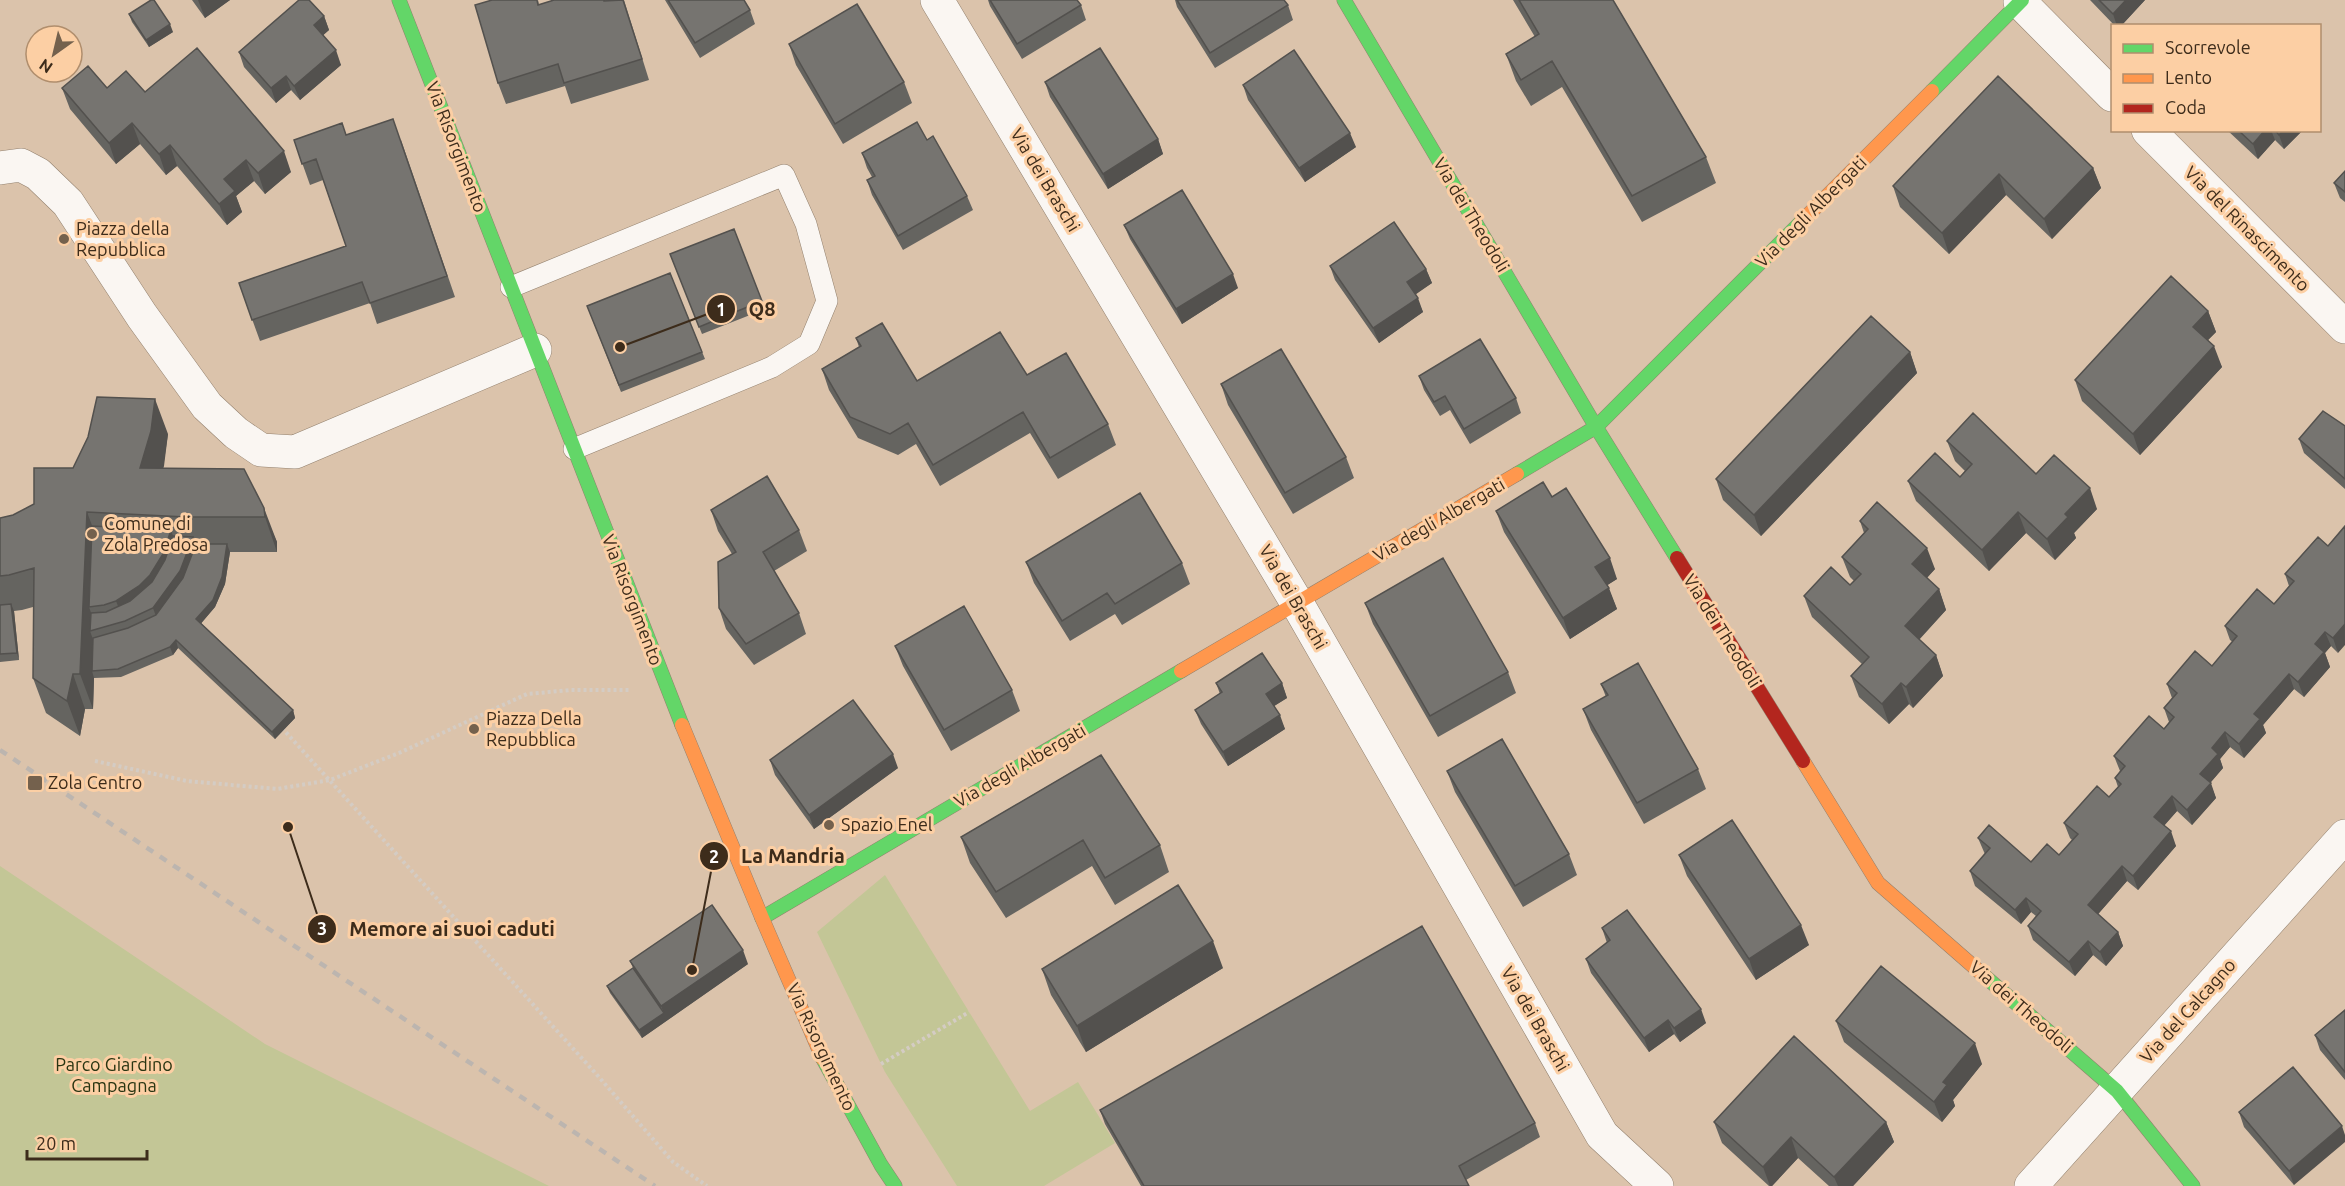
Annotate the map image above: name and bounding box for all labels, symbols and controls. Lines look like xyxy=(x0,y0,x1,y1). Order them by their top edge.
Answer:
north arrow xyxy=(24,24,84,84)
legend xyxy=(2111,24,2321,132)
text: Scorrevole xyxy=(2165,37,2251,57)
text: N xyxy=(36,56,56,77)
text: Lento xyxy=(2165,67,2212,87)
street label: Via Risorgimento xyxy=(423,78,491,215)
text: Coda xyxy=(2165,97,2206,117)
street label: Via dei Braschi xyxy=(1007,124,1085,235)
street label: Via degli Albergati xyxy=(1751,152,1870,271)
street label: Via dei Theodoli xyxy=(1430,154,1514,275)
street label: Via del Rinascimento xyxy=(2181,162,2314,295)
place label: Piazza della Repubblica xyxy=(76,218,169,259)
marker: Piazza della Repubblica xyxy=(57,232,71,246)
callout: Q8 xyxy=(706,290,787,328)
text: Q8 xyxy=(748,297,776,320)
text: 1 xyxy=(716,299,726,319)
street label: Via degli Albergati xyxy=(1369,473,1508,565)
place label: Comune di Zola Predosa xyxy=(104,513,208,554)
marker: Comune di Zola Predosa xyxy=(85,527,99,541)
street label: Via Risorgimento xyxy=(599,531,667,668)
street label: Via dei Braschi xyxy=(1256,541,1332,652)
street label: Via dei Theodoli xyxy=(1680,570,1766,691)
place label: Piazza Della Repubblica xyxy=(486,708,582,749)
street label: Via degli Albergati xyxy=(950,719,1089,811)
marker: Piazza Della Repubblica xyxy=(467,722,481,736)
place label: Zola Centro xyxy=(48,772,142,792)
marker: Zola Centro xyxy=(26,774,44,792)
place label: Spazio Enel xyxy=(841,814,933,834)
marker: Spazio Enel xyxy=(822,818,836,832)
callout: La Mandria xyxy=(699,837,857,875)
text: La Mandria xyxy=(741,844,845,867)
text: 2 xyxy=(709,846,719,866)
callout: Memore ai suoi caduti xyxy=(307,910,567,948)
text: Memore ai suoi caduti xyxy=(349,917,555,940)
text: 3 xyxy=(317,918,327,938)
street label: Via del Calcagno xyxy=(2135,954,2239,1066)
street label: Via dei Theodoli xyxy=(1966,956,2077,1056)
street label: Via dei Braschi xyxy=(1498,963,1574,1074)
street label: Via Risorgimento xyxy=(784,980,860,1114)
park label: Parco Giardino Campagna xyxy=(55,1054,173,1095)
scale bar xyxy=(27,1123,147,1161)
text: 20 m xyxy=(36,1133,76,1153)

